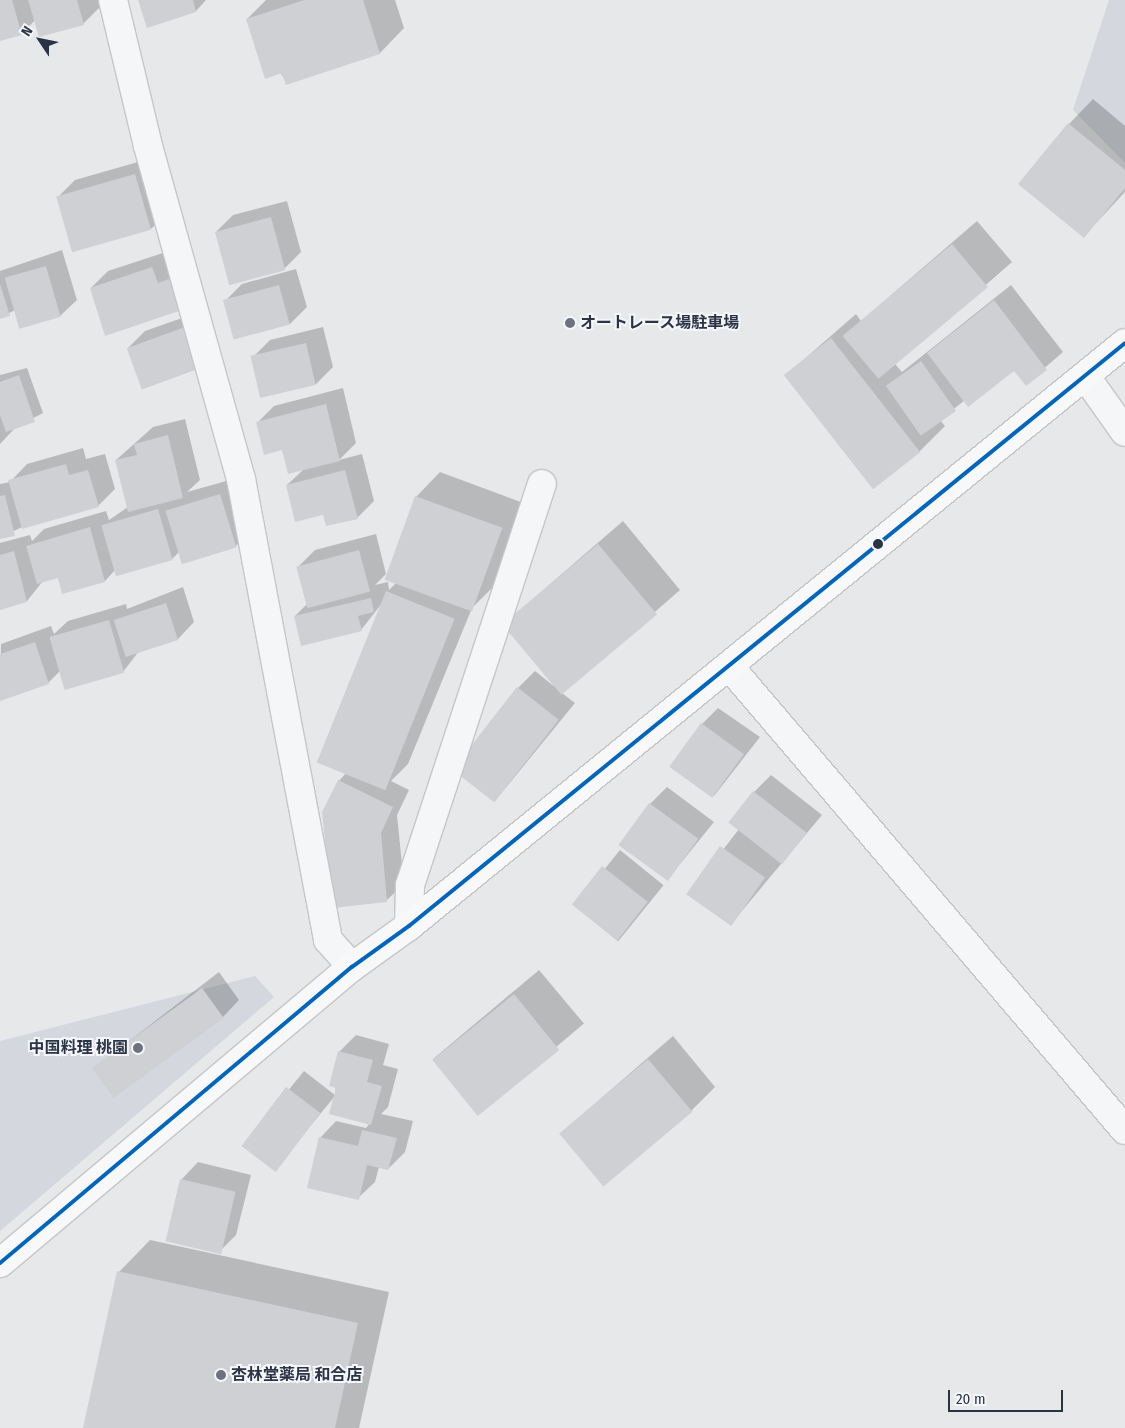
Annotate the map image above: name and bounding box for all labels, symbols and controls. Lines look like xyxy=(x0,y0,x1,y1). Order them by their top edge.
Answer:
north arrow xyxy=(15,15,65,65)
text: N xyxy=(18,23,37,40)
place label: オートレース場駐車場 xyxy=(580,313,740,333)
marker: オートレース場駐車場 xyxy=(564,317,576,329)
unlabelled marker xyxy=(873,539,883,549)
place label: 中国料理 桃園 xyxy=(29,1038,128,1058)
marker: 中国料理 桃園 xyxy=(132,1042,144,1054)
place label: 杏林堂薬局 和合店 xyxy=(231,1365,362,1385)
marker: 杏林堂薬局 和合店 xyxy=(215,1369,227,1381)
scale bar xyxy=(950,1380,1065,1412)
text: 20 m xyxy=(956,1390,986,1408)

